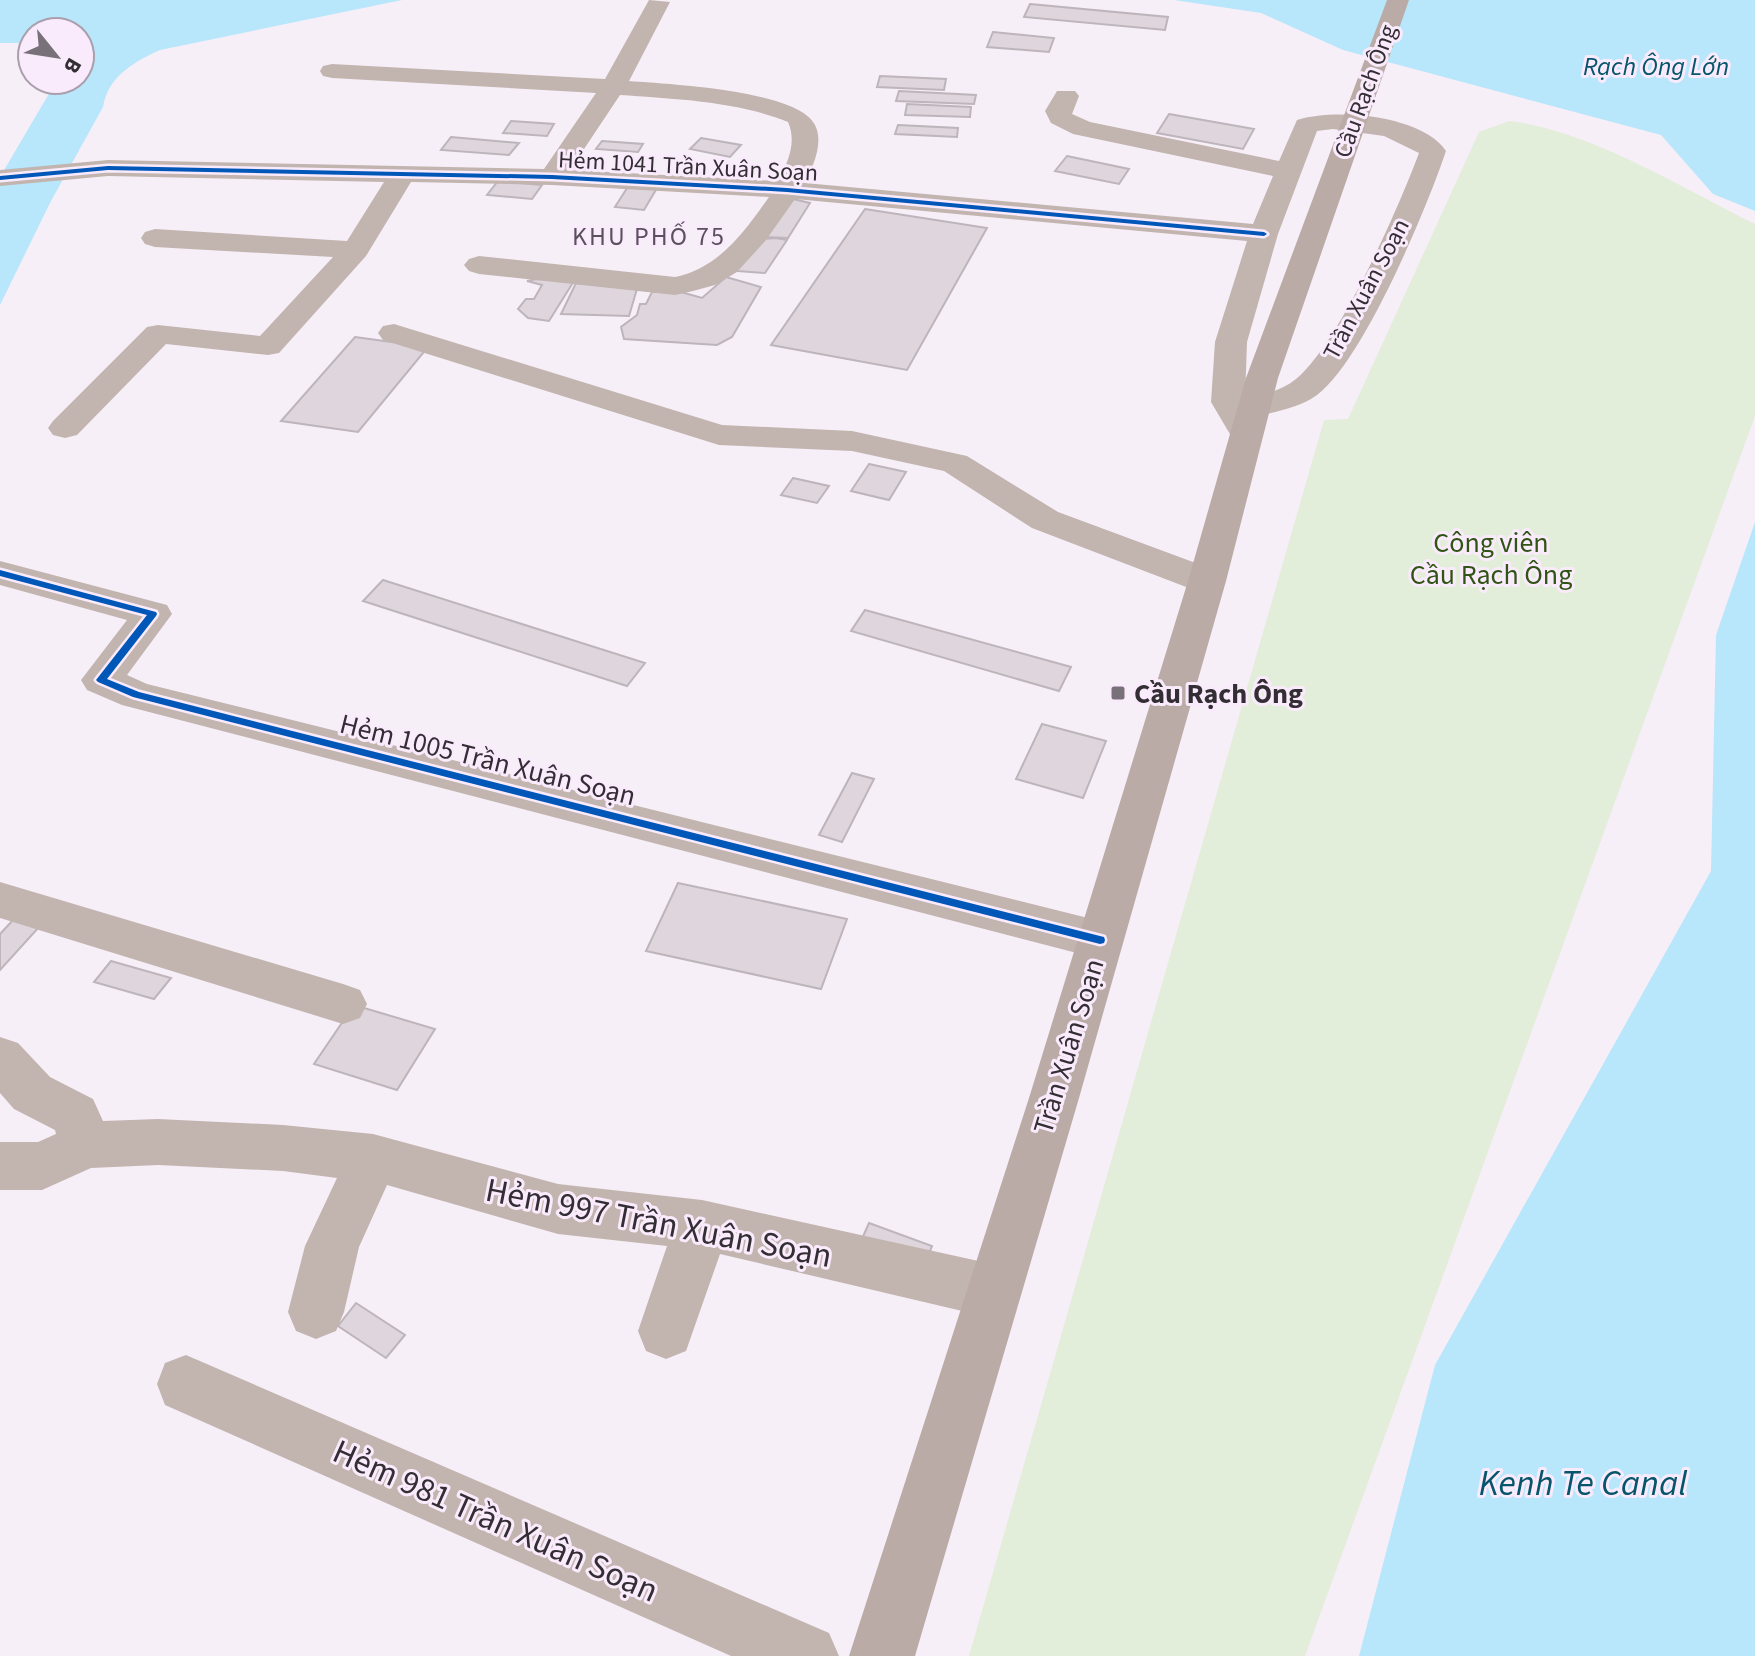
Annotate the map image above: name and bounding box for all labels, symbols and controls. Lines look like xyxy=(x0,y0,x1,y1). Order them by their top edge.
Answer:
north arrow xyxy=(16,16,96,96)
street label: Cầu Rạch Ông xyxy=(1325,20,1406,163)
water label: Rạch Ông Lớn xyxy=(1583,48,1729,85)
text: B xyxy=(55,52,90,79)
street label: Hẻm 1041 Trần Xuân Soạn xyxy=(557,142,819,191)
street label: Trần Xuân Soạn xyxy=(1315,212,1418,366)
district label: KHU PHỐ 75 xyxy=(572,218,726,255)
park label: Công viên Cầu Rạch Ông xyxy=(1410,523,1572,595)
place label: Cầu Rạch Ông xyxy=(1134,674,1303,714)
marker: Cầu Rạch Ông xyxy=(1109,684,1127,702)
street label: Hẻm 1005 Trần Xuân Soạn xyxy=(336,704,640,816)
street label: Trần Xuân Soạn xyxy=(1023,954,1115,1139)
street label: Hẻm 997 Trần Xuân Soạn xyxy=(481,1166,836,1281)
street label: Hẻm 981 Trần Xuân Soạn xyxy=(325,1427,666,1615)
water label: Kenh Te Canal xyxy=(1479,1458,1687,1509)

